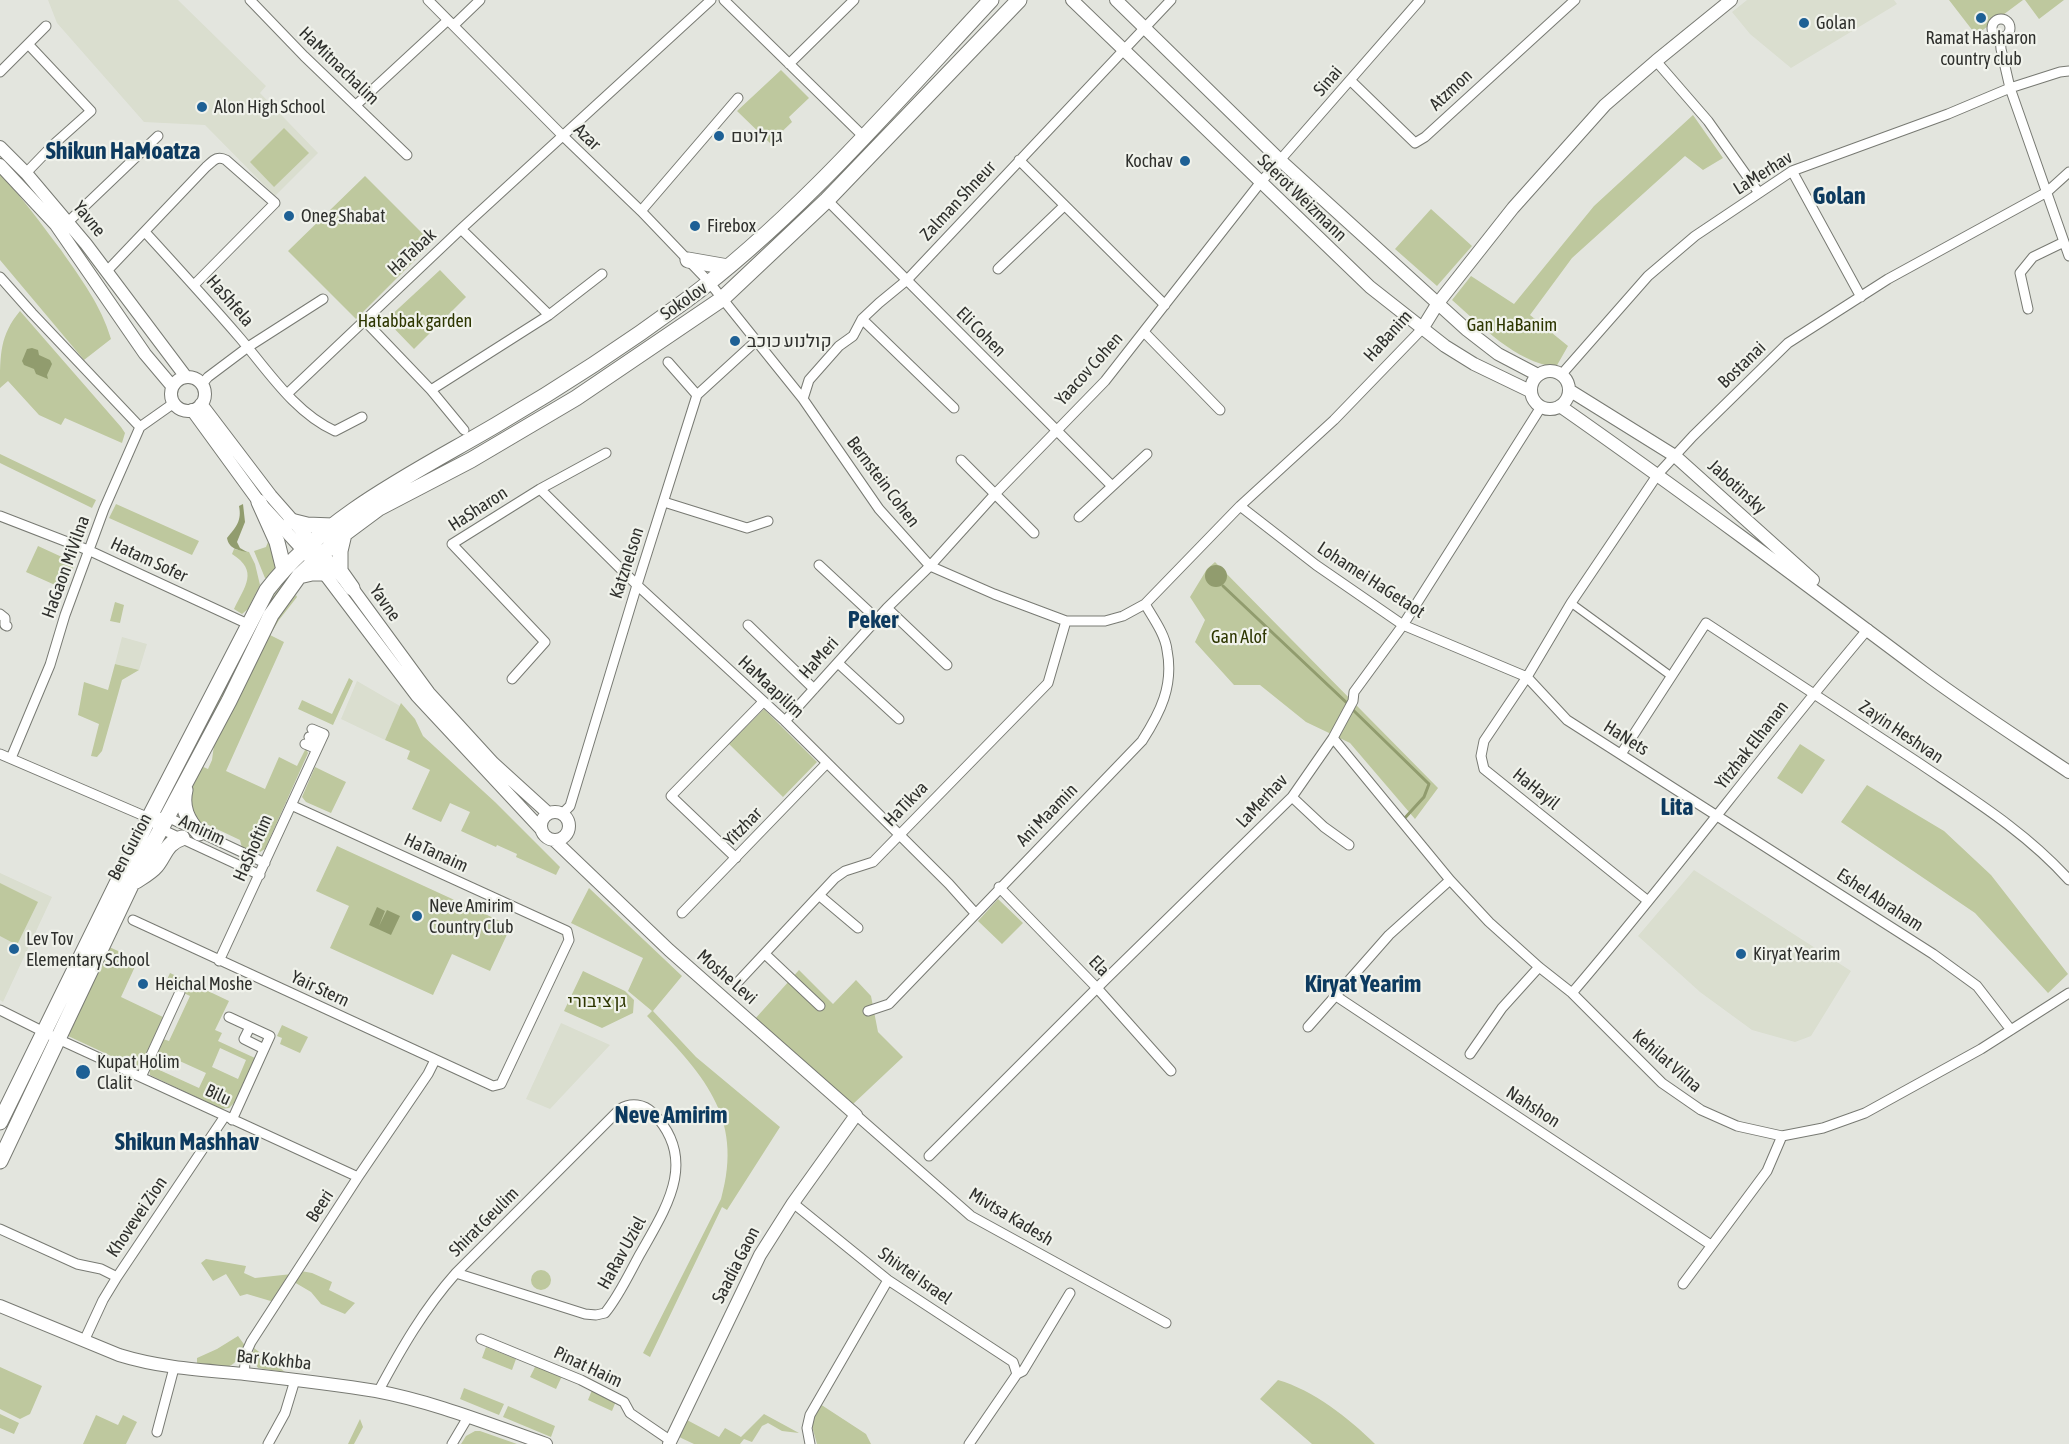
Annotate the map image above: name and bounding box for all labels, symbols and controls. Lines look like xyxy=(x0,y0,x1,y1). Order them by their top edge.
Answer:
marker: Ramat Hasharon country club xyxy=(1974,11,1988,25)
place label: Golan xyxy=(1816,12,1856,34)
marker: Golan xyxy=(1797,16,1811,30)
street label: HaMitnachalim xyxy=(294,22,384,110)
place label: Ramat Hasharon country club xyxy=(1925,27,2037,70)
street label: Sinai xyxy=(1309,61,1347,101)
street label: Atzmon xyxy=(1425,65,1477,115)
place label: Alon High School xyxy=(214,96,325,118)
marker: Alon High School xyxy=(195,100,209,114)
street label: Azar xyxy=(569,119,605,155)
place label: גן לוטם xyxy=(731,125,783,147)
marker: גן לוטם xyxy=(712,129,726,143)
district label: Shikun HaMoatza xyxy=(46,137,200,165)
street label: LaMerhav xyxy=(1730,147,1796,199)
place label: Kochav xyxy=(1125,150,1173,172)
street label: Sderot Weizmann xyxy=(1253,150,1351,246)
marker: Kochav xyxy=(1178,154,1192,168)
street label: Zalman Shneur xyxy=(916,157,1000,245)
district label: Golan xyxy=(1812,182,1866,210)
street label: Yavne xyxy=(68,197,110,241)
place label: Oneg Shabat xyxy=(301,205,385,227)
marker: Oneg Shabat xyxy=(282,209,296,223)
place label: Firebox xyxy=(707,215,756,237)
marker: Firebox xyxy=(688,219,702,233)
street label: HaTabak xyxy=(383,224,441,280)
street label: HaShfela xyxy=(202,271,258,331)
street label: Sokolov xyxy=(656,277,712,325)
street label: Eli Cohen xyxy=(952,303,1010,361)
street label: HaBanim xyxy=(1359,306,1417,366)
park label: Hatabbak garden xyxy=(358,310,472,332)
park label: Gan HaBanim xyxy=(1467,314,1557,336)
street label: Yaacov Cohen xyxy=(1051,328,1127,410)
place label: קולנוע כוכב xyxy=(747,330,832,352)
marker: קולנוע כוכב xyxy=(728,334,742,348)
street label: Bostanai xyxy=(1714,337,1770,393)
street label: Bernstein Cohen xyxy=(842,432,924,532)
street label: Jabotinsky xyxy=(1703,455,1771,519)
street label: HaSharon xyxy=(444,482,512,536)
street label: HaGaon MiVilna xyxy=(37,513,95,621)
street label: Katznelson xyxy=(605,525,649,601)
street label: Hatam Sofer xyxy=(107,533,191,587)
street label: Lohamei HaGetaot xyxy=(1313,537,1429,623)
street label: Yavne xyxy=(365,581,405,625)
district label: Peker xyxy=(848,606,898,634)
park label: Gan Alof xyxy=(1211,626,1267,648)
street label: HaMeri xyxy=(795,633,843,683)
street label: HaMaapilim xyxy=(734,651,808,723)
street label: Zayin Heshvan xyxy=(1855,696,1947,768)
street label: Yitzhak Elhanan xyxy=(1711,697,1793,793)
street label: HaNets xyxy=(1599,716,1653,760)
street label: HaHayil xyxy=(1508,764,1564,814)
street label: LaMerhav xyxy=(1232,770,1292,832)
street label: HaTikva xyxy=(879,777,933,831)
street label: Ani Maamin xyxy=(1012,779,1082,851)
district label: Lita xyxy=(1661,793,1693,821)
street label: Yitzhar xyxy=(719,803,767,851)
street label: Ben Gurion xyxy=(103,810,157,884)
street label: Amirim xyxy=(176,810,228,850)
street label: HaShoftim xyxy=(229,811,277,885)
street label: HaTanaim xyxy=(401,829,471,877)
street label: Eshel Abraham xyxy=(1833,864,1927,936)
place label: Neve Amirim Country Club xyxy=(429,895,514,938)
marker: Neve Amirim Country Club xyxy=(410,909,424,923)
place label: Lev Tov Elementary School xyxy=(26,928,150,970)
marker: Lev Tov Elementary School xyxy=(7,942,21,956)
place label: Kiryat Yearim xyxy=(1753,943,1840,965)
street label: Moshe Levi xyxy=(692,945,762,1009)
marker: Kiryat Yearim xyxy=(1734,947,1748,961)
street label: Ela xyxy=(1084,951,1114,981)
street label: Yair Stern xyxy=(287,966,353,1012)
district label: Kiryat Yearim xyxy=(1305,970,1421,998)
place label: Heichal Moshe xyxy=(155,973,253,995)
marker: Heichal Moshe xyxy=(136,977,150,991)
park label: גן ציבורי xyxy=(568,990,626,1012)
street label: Kehilat Vilna xyxy=(1628,1025,1706,1097)
place label: Kupat Holim Clalit xyxy=(97,1051,180,1094)
marker: Kupat Holim Clalit xyxy=(74,1063,92,1081)
street label: Bilu xyxy=(202,1080,234,1110)
street label: Nahshon xyxy=(1502,1082,1564,1132)
district label: Neve Amirim xyxy=(614,1101,728,1129)
district label: Shikun Mashhav xyxy=(115,1128,259,1156)
street label: Khovevei Zion xyxy=(102,1173,172,1261)
street label: Shirat Geulim xyxy=(445,1183,523,1261)
street label: Mivtsa Kadesh xyxy=(965,1183,1057,1251)
street label: Beeri xyxy=(302,1186,338,1226)
street label: HaRav Uziel xyxy=(593,1213,651,1293)
street label: Saadia Gaon xyxy=(708,1223,764,1307)
street label: Shivtei Israel xyxy=(874,1243,956,1309)
street label: Pinat Haim xyxy=(550,1342,626,1392)
street label: Bar Kokhba xyxy=(236,1345,312,1375)

